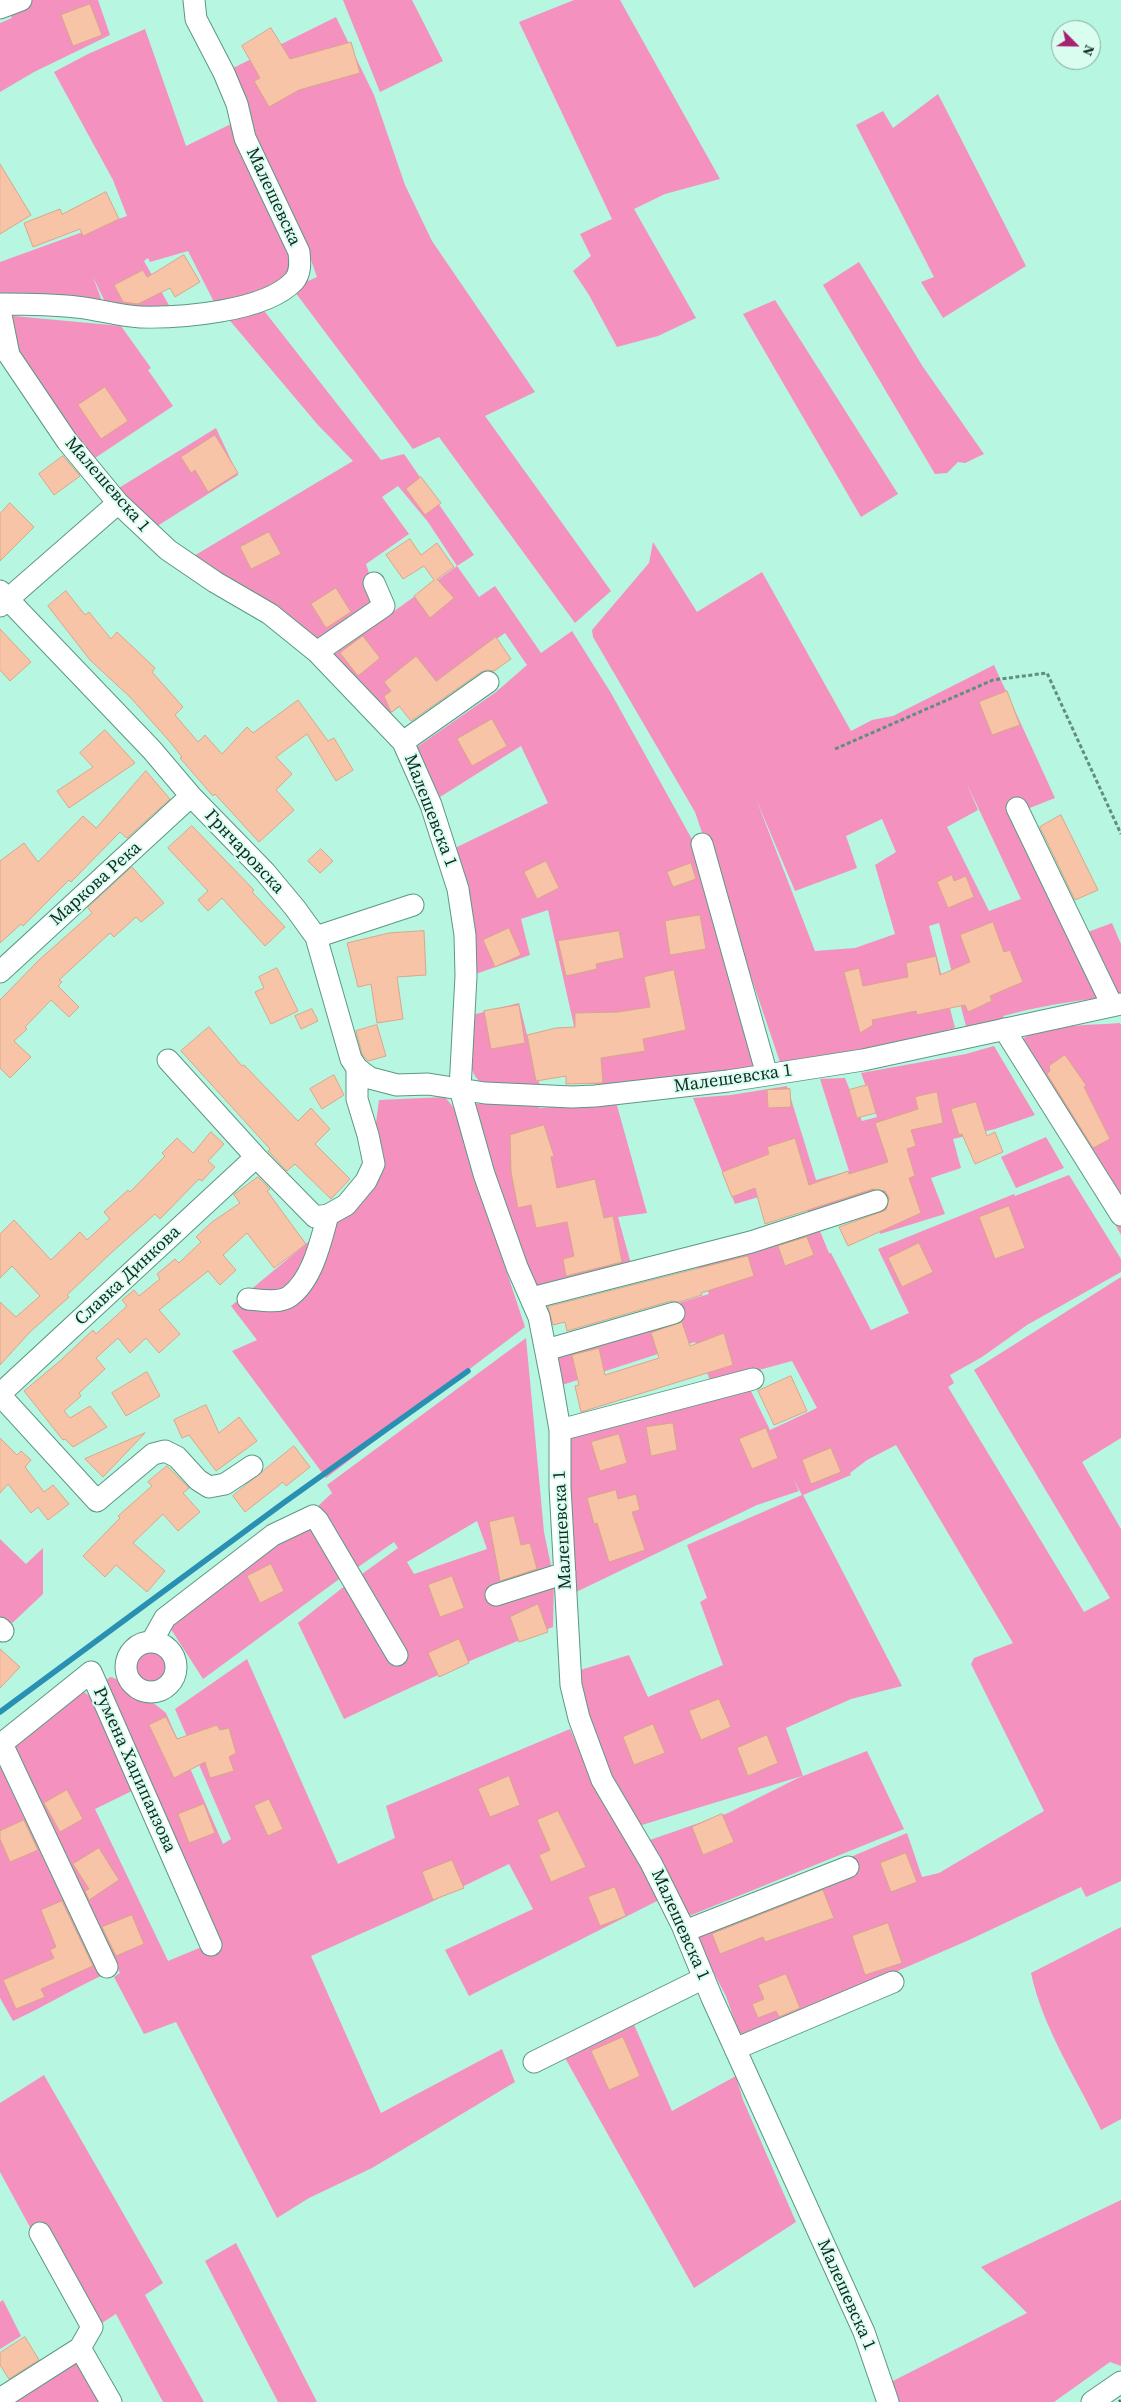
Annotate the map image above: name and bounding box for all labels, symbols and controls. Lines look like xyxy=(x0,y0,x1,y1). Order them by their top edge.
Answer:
north arrow xyxy=(1051,20,1101,70)
text: N xyxy=(1078,42,1100,59)
street label: Малешевска xyxy=(241,144,305,250)
street label: Малешевска 1 xyxy=(60,433,154,537)
street label: Малешевска 1 xyxy=(399,752,461,870)
street label: Грнчаровска xyxy=(199,805,289,899)
street label: Маркова Река xyxy=(46,837,146,931)
street label: Малешевска 1 xyxy=(673,1060,793,1098)
street label: Славка Динкова xyxy=(71,1222,185,1330)
street label: Малешевска 1 xyxy=(549,1470,577,1590)
street label: Румена Хаџипанзова xyxy=(88,1684,180,1856)
street label: Малешевска 1 xyxy=(646,1866,714,1984)
street label: Малешевска 1 xyxy=(812,2236,880,2354)

